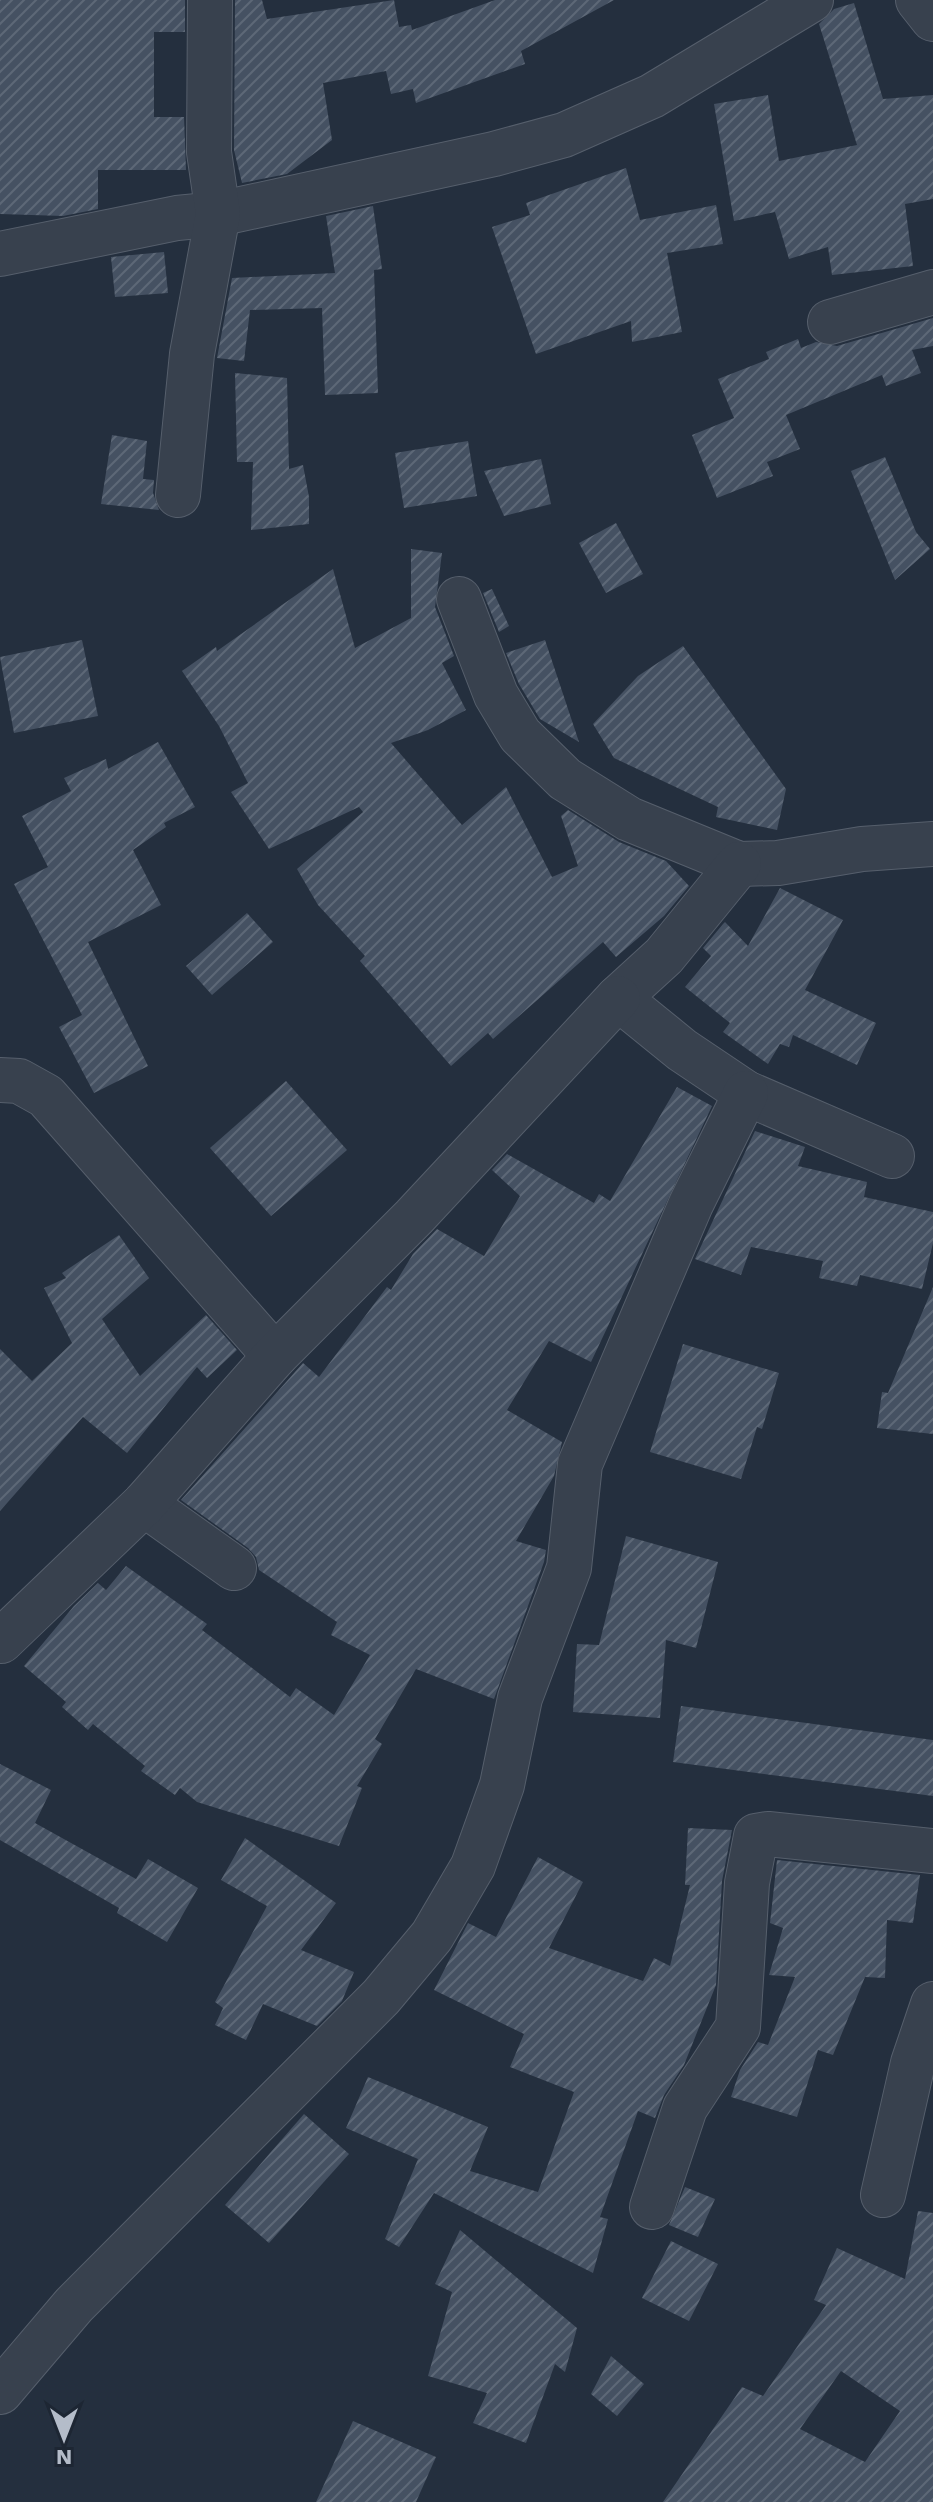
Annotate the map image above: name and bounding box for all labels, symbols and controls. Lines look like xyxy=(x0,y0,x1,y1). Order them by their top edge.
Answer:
north arrow xyxy=(24,2398,104,2478)
text: N xyxy=(56,2445,72,2470)

